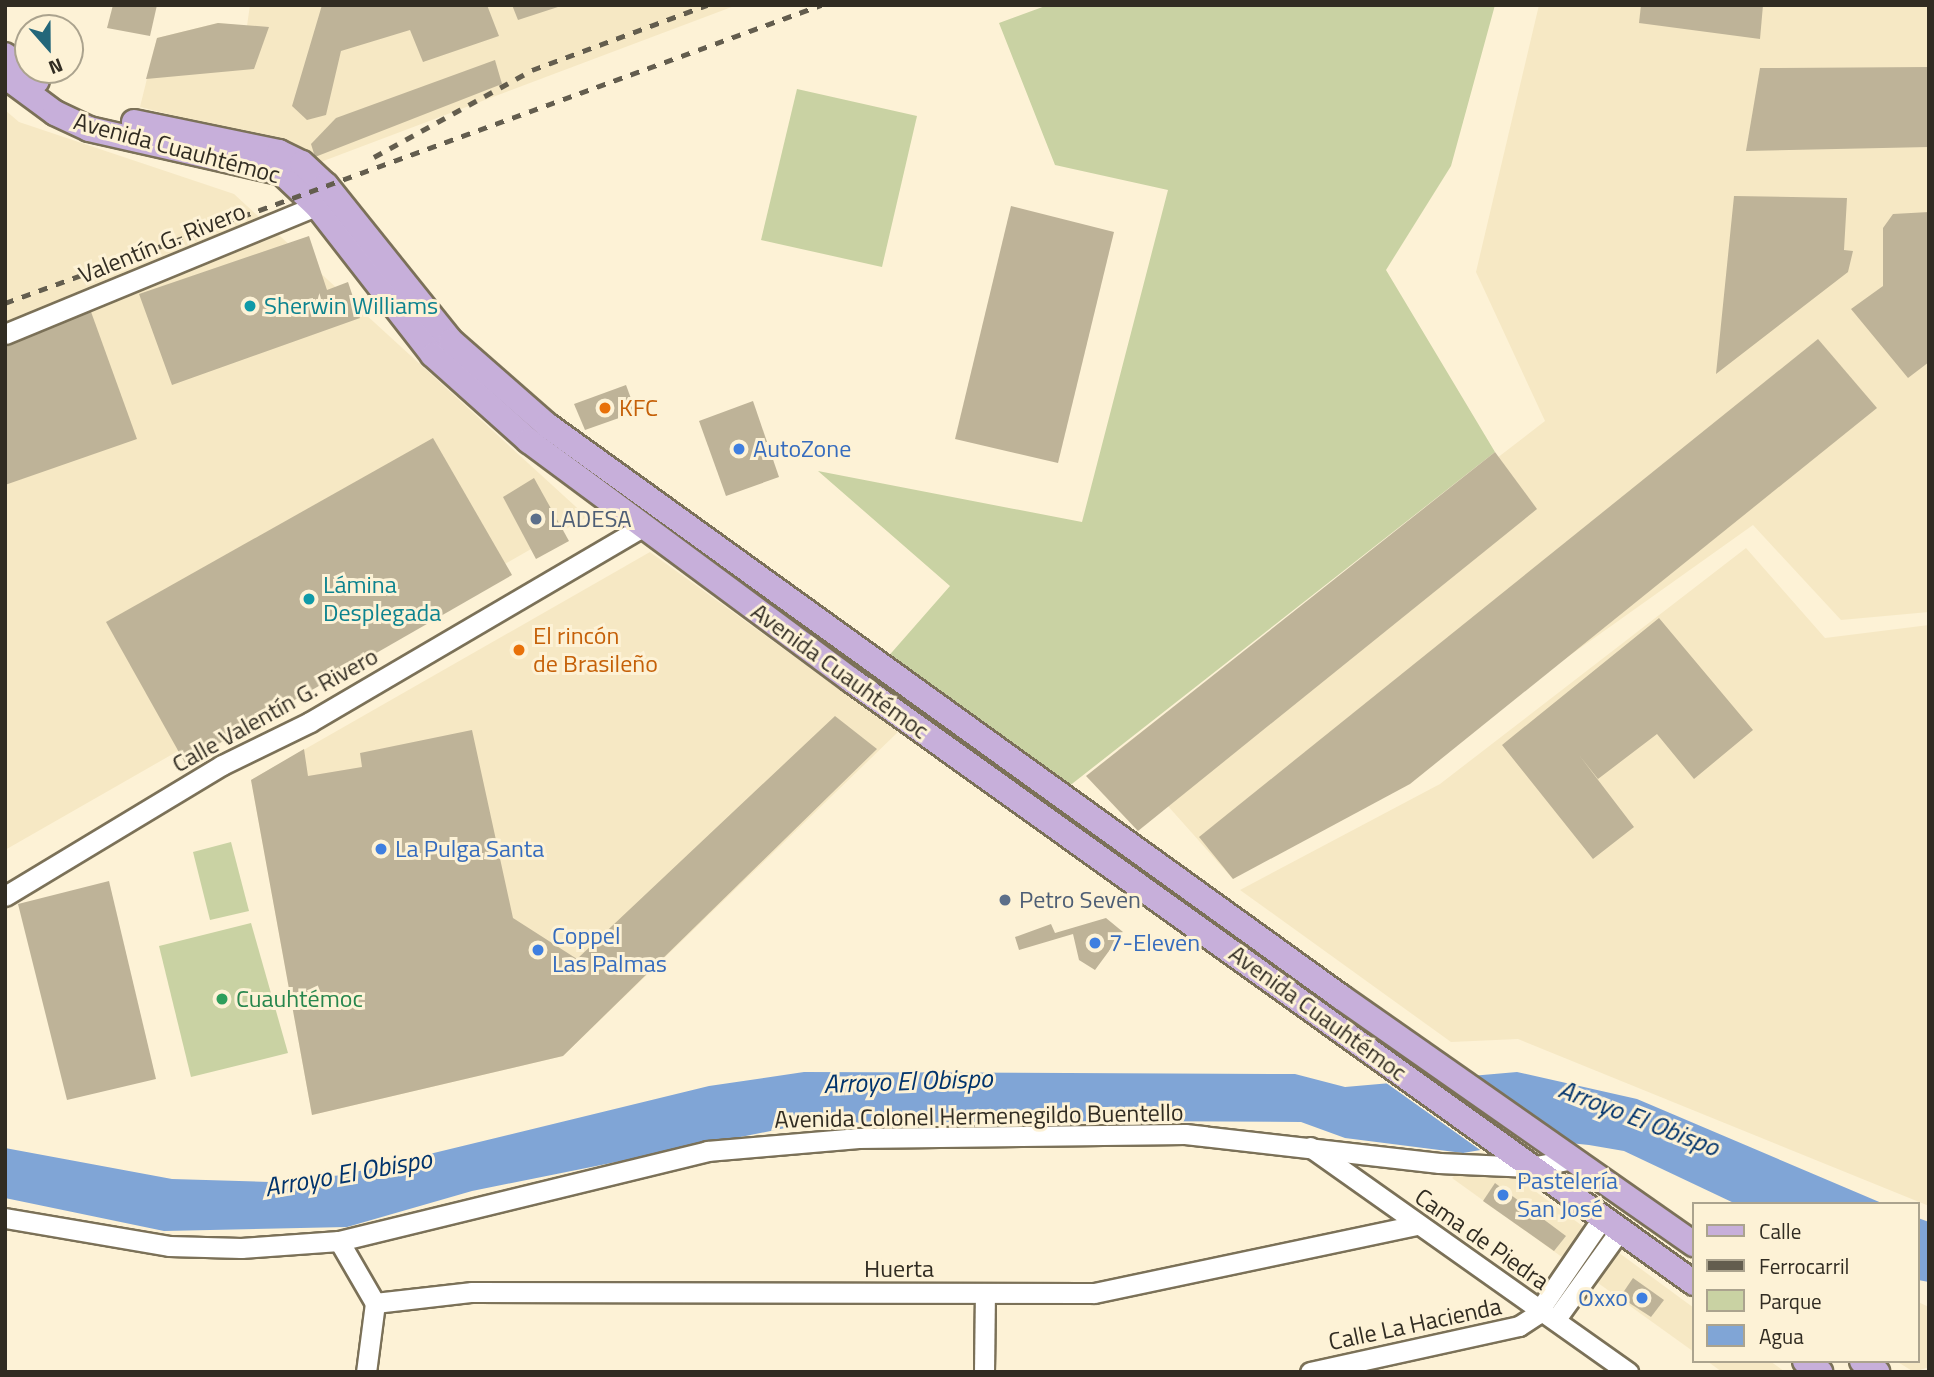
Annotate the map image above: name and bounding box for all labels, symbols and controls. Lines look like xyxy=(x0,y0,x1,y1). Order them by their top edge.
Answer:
north arrow xyxy=(14,14,84,84)
text: N xyxy=(45,51,67,83)
street label: Avenida Cuauhtémoc xyxy=(71,107,283,189)
street label: Valentín G. Rivero xyxy=(74,196,250,290)
place label: Sherwin Williams xyxy=(264,292,438,320)
marker: Sherwin Williams xyxy=(242,298,258,314)
place label: KFC xyxy=(619,394,658,422)
marker: KFC xyxy=(597,400,613,416)
place label: AutoZone xyxy=(753,435,851,463)
marker: AutoZone xyxy=(731,441,747,457)
place label: LADESA xyxy=(550,505,632,533)
marker: LADESA xyxy=(528,511,544,527)
place label: Lámina Desplegada xyxy=(323,571,441,627)
marker: Lámina Desplegada xyxy=(301,591,317,607)
street label: Avenida Cuauhtémoc xyxy=(746,597,934,745)
place label: El rincón de Brasileño xyxy=(533,622,658,678)
street label: Calle Valentín G. Rivero xyxy=(167,641,383,779)
marker: El rincón de Brasileño xyxy=(511,642,527,658)
place label: La Pulga Santa xyxy=(395,835,544,863)
marker: La Pulga Santa xyxy=(373,841,389,857)
place label: Petro Seven xyxy=(1019,886,1141,914)
marker: Petro Seven xyxy=(997,892,1013,908)
place label: Coppel Las Palmas xyxy=(552,922,667,978)
place label: 7-Eleven xyxy=(1109,929,1200,957)
marker: 7-Eleven xyxy=(1087,935,1103,951)
street label: Avenida Cuauhtémoc xyxy=(1224,939,1412,1087)
marker: Coppel Las Palmas xyxy=(530,942,546,958)
place label: Cuauhtémoc xyxy=(236,985,363,1013)
marker: Cuauhtémoc xyxy=(214,991,230,1007)
water label: Arroyo El Obispo xyxy=(823,1062,993,1100)
water label: Arroyo El Obispo xyxy=(1554,1073,1724,1163)
street label: Avenida Colonel Hermenegildo Buentello xyxy=(774,1098,1184,1134)
water label: Arroyo El Obispo xyxy=(262,1143,434,1203)
place label: Pastelería San José xyxy=(1517,1167,1618,1223)
street label: Cama de Piedra xyxy=(1409,1182,1555,1296)
marker: Pastelería San José xyxy=(1495,1187,1511,1203)
legend xyxy=(1692,1202,1920,1363)
text: Calle xyxy=(1759,1215,1801,1247)
text: Ferrocarril xyxy=(1759,1250,1849,1282)
street label: Huerta xyxy=(864,1255,934,1283)
place label: Oxxo xyxy=(1578,1284,1628,1312)
text: Parque xyxy=(1759,1285,1822,1317)
marker: Oxxo xyxy=(1634,1290,1650,1306)
street label: Calle La Hacienda xyxy=(1326,1292,1504,1356)
text: Agua xyxy=(1759,1320,1804,1352)

